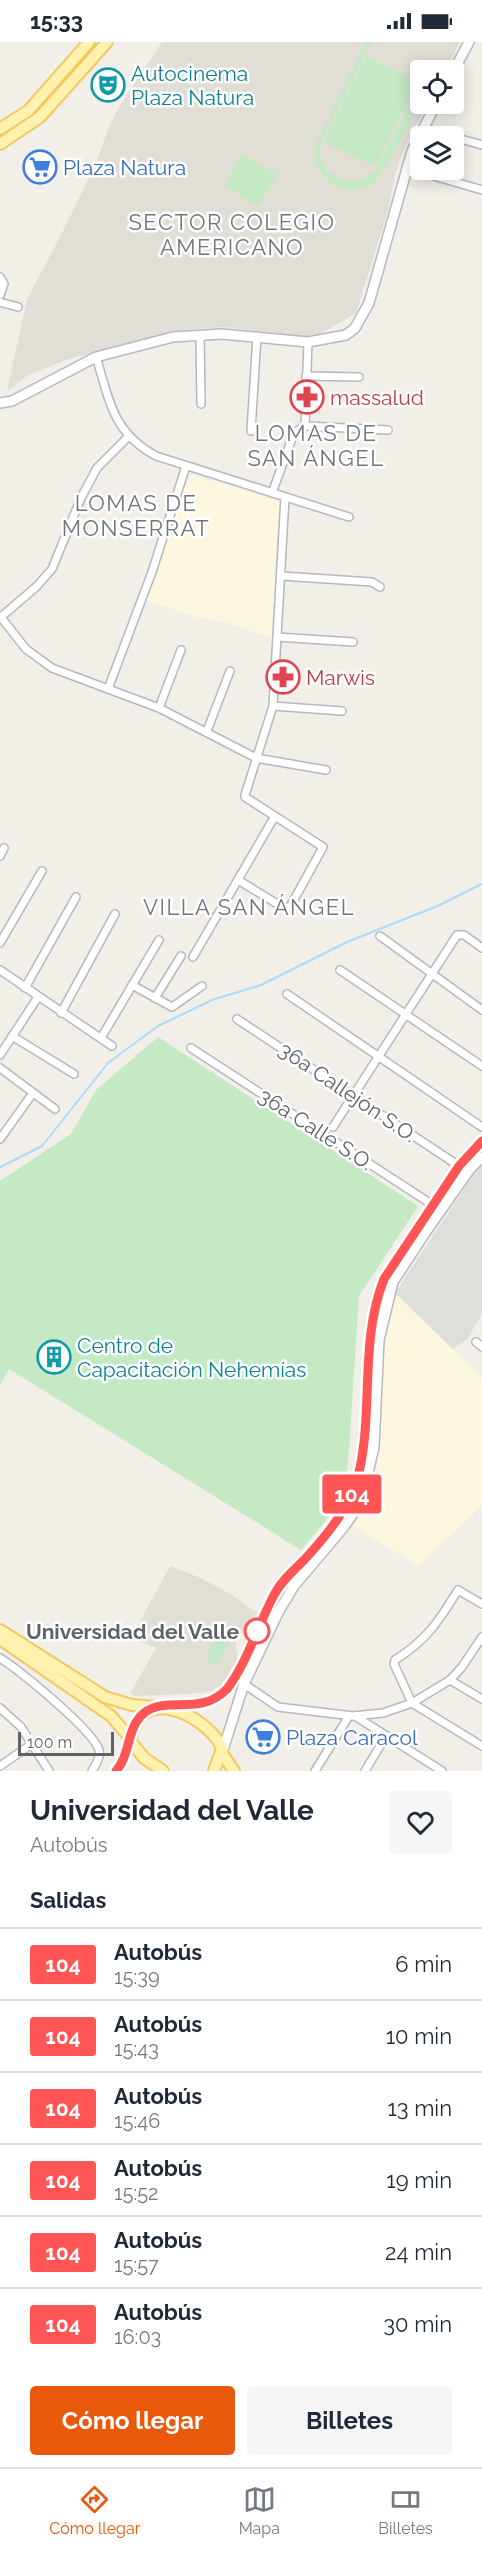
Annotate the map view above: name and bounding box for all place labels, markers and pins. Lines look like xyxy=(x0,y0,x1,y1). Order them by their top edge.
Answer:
place label: Autocinema Plaza Natura xyxy=(131,61,254,110)
theatre icon: Autocinema Plaza Natura xyxy=(90,67,126,103)
supermarket icon: Plaza Natura xyxy=(22,149,58,185)
place label: Plaza Natura xyxy=(63,155,186,180)
pharmacy icon: massalud xyxy=(289,379,325,415)
place label: massalud xyxy=(330,385,424,410)
pharmacy icon: Marwis xyxy=(265,659,301,695)
place label: Marwis xyxy=(306,665,375,690)
place label: Centro de Capacitación Nehemías xyxy=(77,1333,306,1382)
building icon: Centro de Capacitación Nehemías xyxy=(36,1339,72,1375)
marker: Universidad del Valle xyxy=(244,1618,270,1644)
place label: Universidad del Valle xyxy=(26,1619,239,1644)
supermarket icon: Plaza Caracol xyxy=(245,1719,281,1755)
place label: Plaza Caracol xyxy=(286,1725,418,1750)

